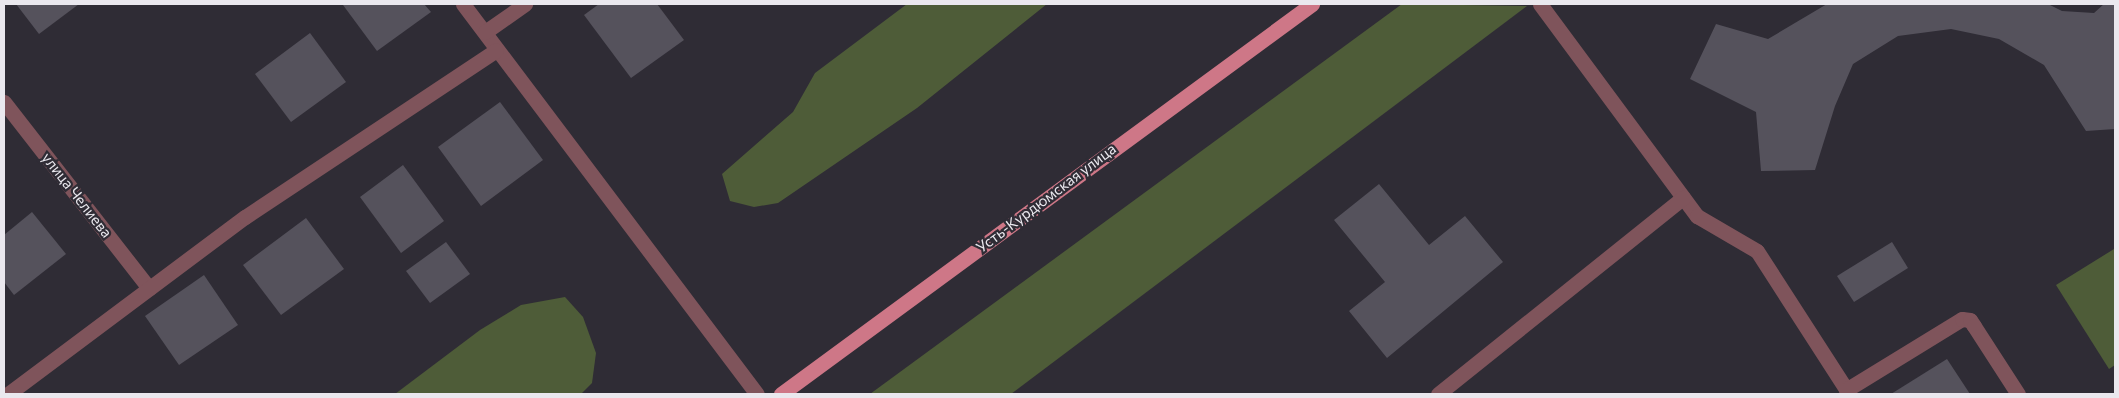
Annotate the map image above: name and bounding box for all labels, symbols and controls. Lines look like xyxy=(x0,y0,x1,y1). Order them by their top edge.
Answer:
street label: Усть-Курдюмская улица xyxy=(973,140,1119,256)
street label: улица Челиева xyxy=(38,149,116,241)

